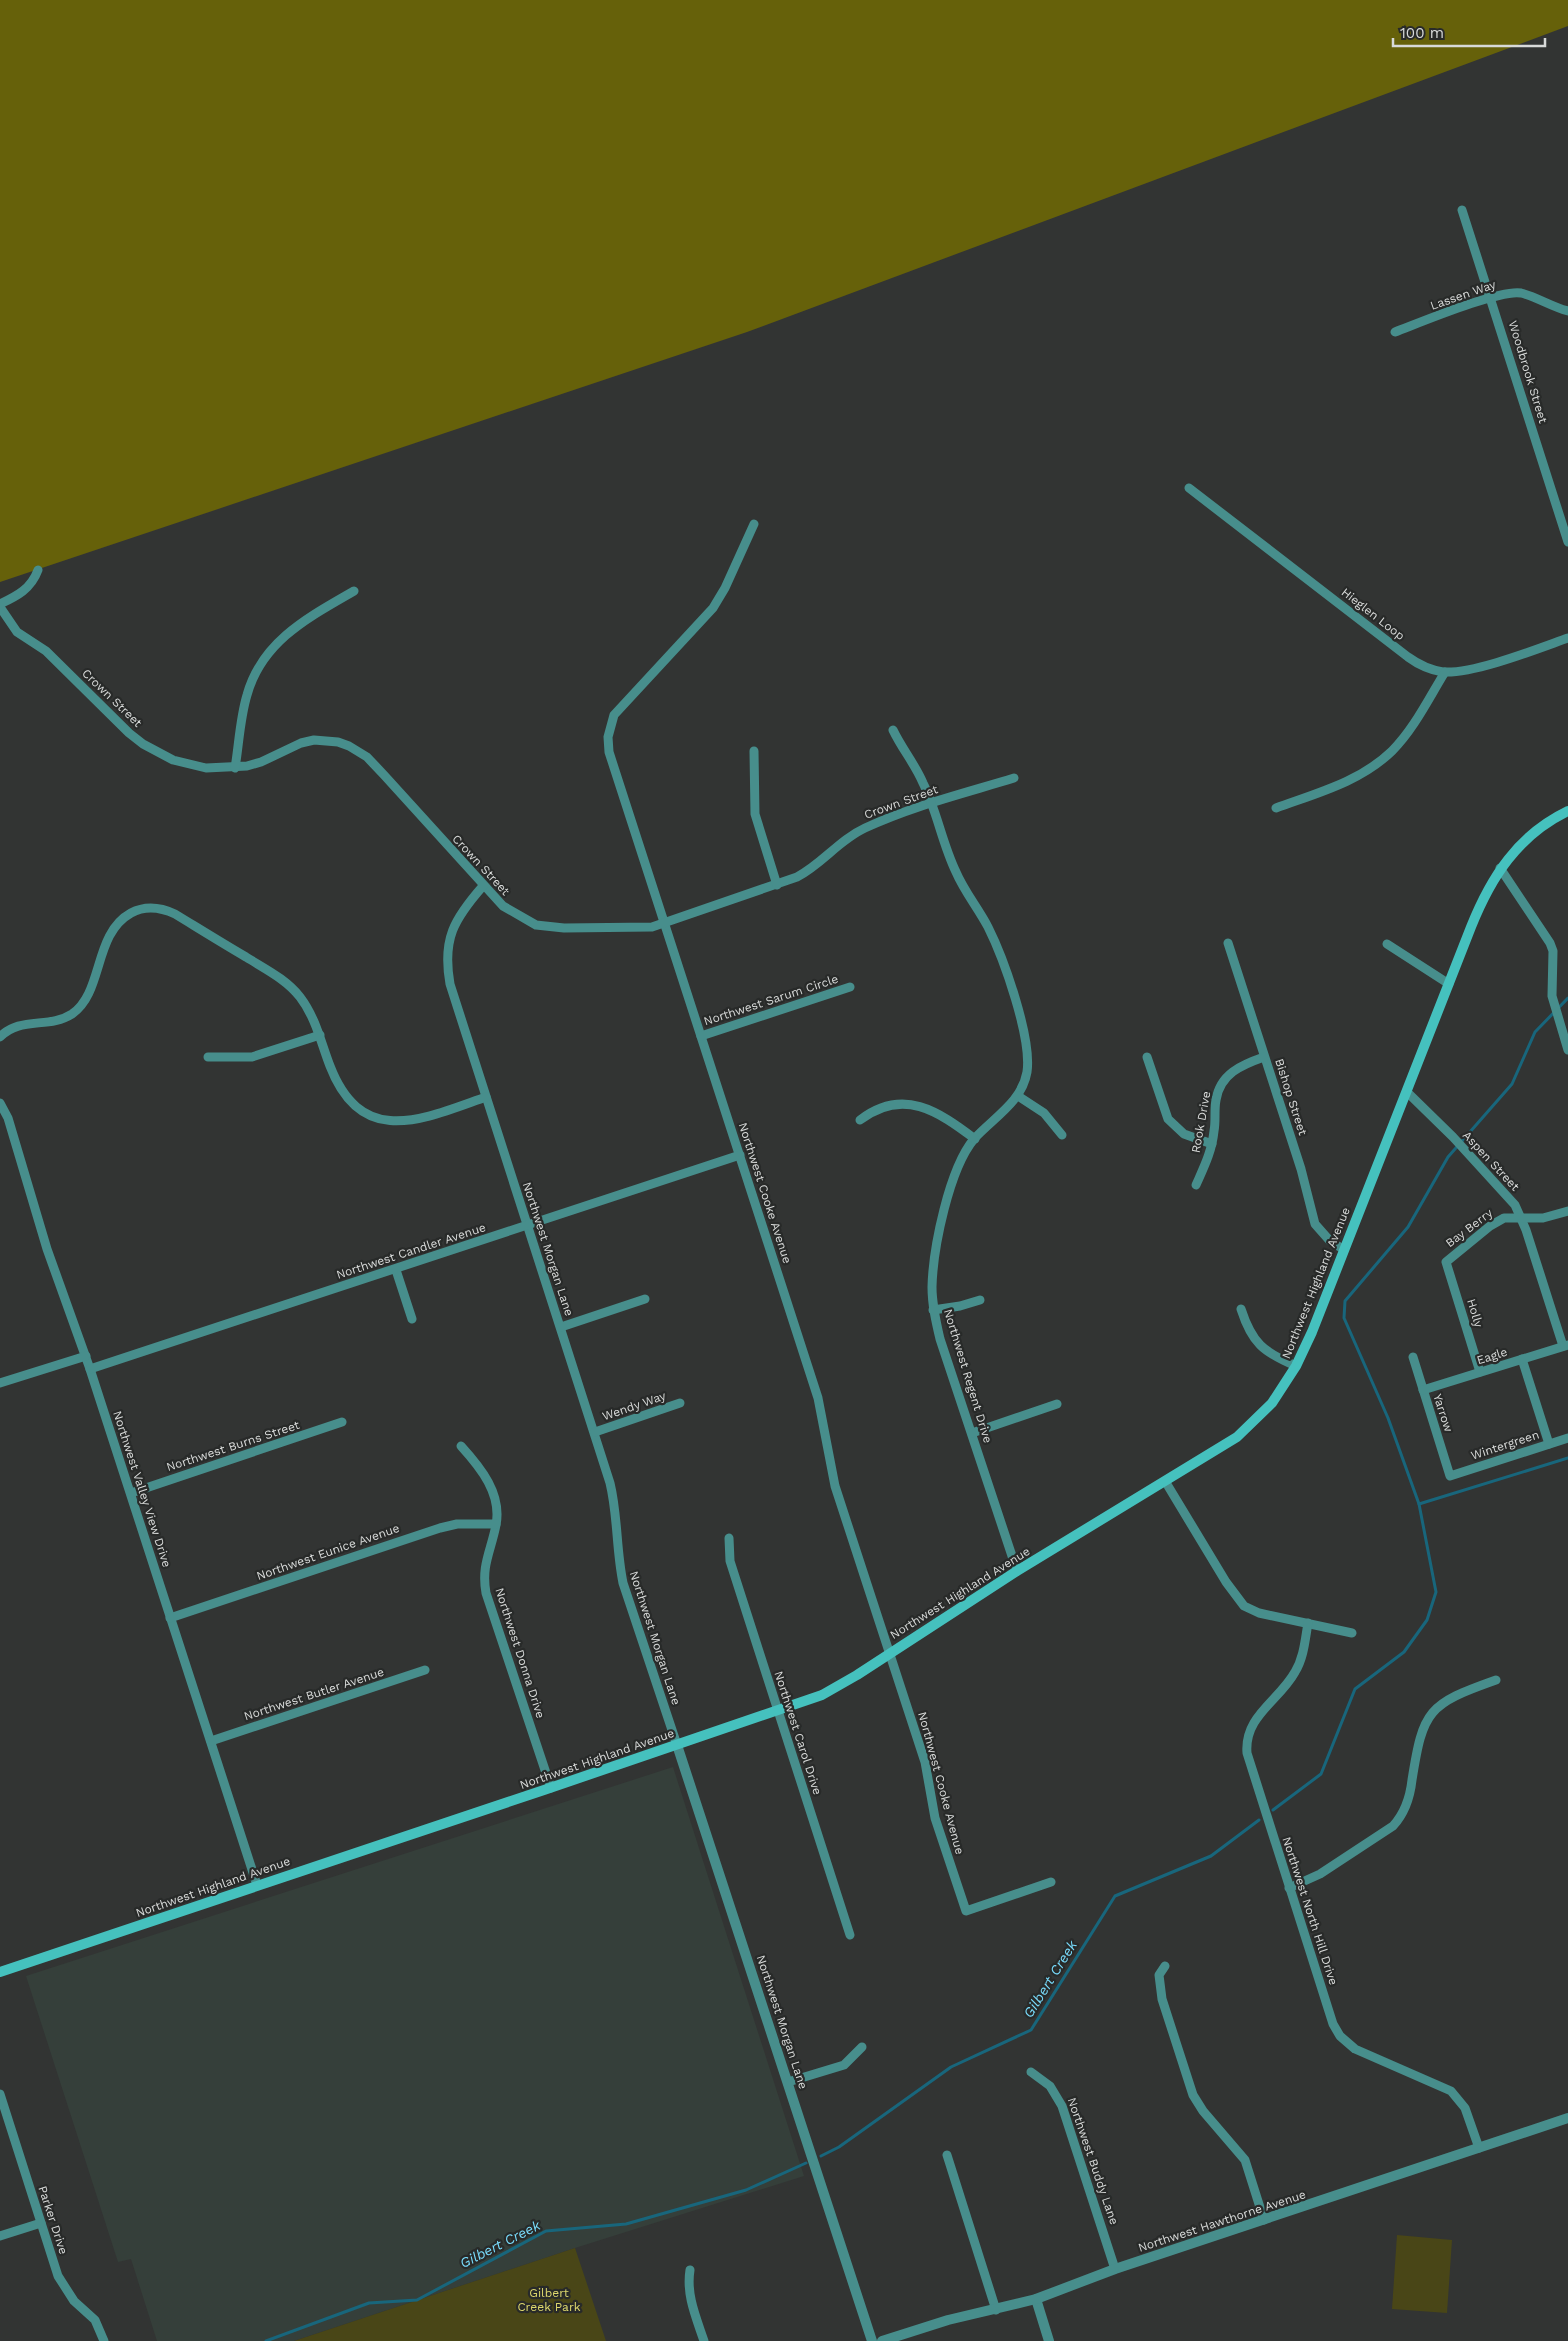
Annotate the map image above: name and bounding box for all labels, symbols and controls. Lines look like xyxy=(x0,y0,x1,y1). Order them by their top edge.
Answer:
scale bar xyxy=(1393,15,1546,47)
text: 100 m xyxy=(1400,24,1444,42)
street label: Lassen Way xyxy=(1428,277,1498,313)
street label: Woodbrook Street xyxy=(1506,319,1550,425)
street label: Hieglen Loop xyxy=(1339,585,1407,643)
street label: Crown Street xyxy=(79,666,145,730)
street label: Crown Street xyxy=(862,782,940,822)
street label: Crown Street xyxy=(449,832,513,898)
street label: Northwest Sarum Circle xyxy=(702,972,840,1028)
street label: Bishop Street xyxy=(1272,1057,1310,1137)
street label: Rook Drive xyxy=(1189,1090,1213,1154)
street label: Northwest Cooke Avenue xyxy=(736,1121,794,1265)
street label: Aspen Street xyxy=(1460,1128,1522,1194)
street label: Northwest Morgan Lane xyxy=(520,1180,576,1318)
street label: Northwest Highland Avenue xyxy=(1279,1205,1353,1361)
street label: Bay Berry xyxy=(1443,1205,1496,1250)
street label: Northwest Candler Avenue xyxy=(335,1220,488,1282)
street label: Holly xyxy=(1464,1297,1486,1330)
street label: Northwest Regent Drive xyxy=(941,1307,995,1445)
street label: Eagle xyxy=(1475,1345,1509,1367)
street label: Wendy Way xyxy=(600,1388,668,1423)
street label: Yarrow xyxy=(1430,1392,1456,1434)
street label: Northwest Valley View Drive xyxy=(110,1409,174,1569)
street label: Northwest Burns Street xyxy=(165,1418,301,1474)
street label: Wintergreen xyxy=(1469,1427,1541,1463)
street label: Northwest Eunice Avenue xyxy=(255,1521,401,1583)
street label: Northwest Highland Avenue xyxy=(887,1544,1033,1642)
street label: Northwest Morgan Lane xyxy=(627,1569,683,1707)
street label: Northwest Donna Drive xyxy=(492,1586,548,1720)
street label: Northwest Butler Avenue xyxy=(242,1665,386,1723)
street label: Northwest Carol Drive xyxy=(771,1669,825,1797)
street label: Northwest Cooke Avenue xyxy=(915,1710,967,1856)
street label: Northwest Highland Avenue xyxy=(518,1726,676,1792)
street label: Northwest North Hill Drive xyxy=(1279,1835,1341,1987)
street label: Northwest Highland Avenue xyxy=(134,1854,292,1920)
water label: Gilbert Creek xyxy=(1020,1937,1080,2021)
street label: Northwest Morgan Lane xyxy=(754,1953,810,2091)
street label: Northwest Buddy Lane xyxy=(1065,2096,1121,2227)
street label: Parker Drive xyxy=(35,2184,71,2256)
street label: Northwest Hawthorne Avenue xyxy=(1136,2187,1308,2255)
water label: Gilbert Creek xyxy=(457,2217,543,2271)
park label: Gilbert Creek Park xyxy=(517,2286,581,2314)

